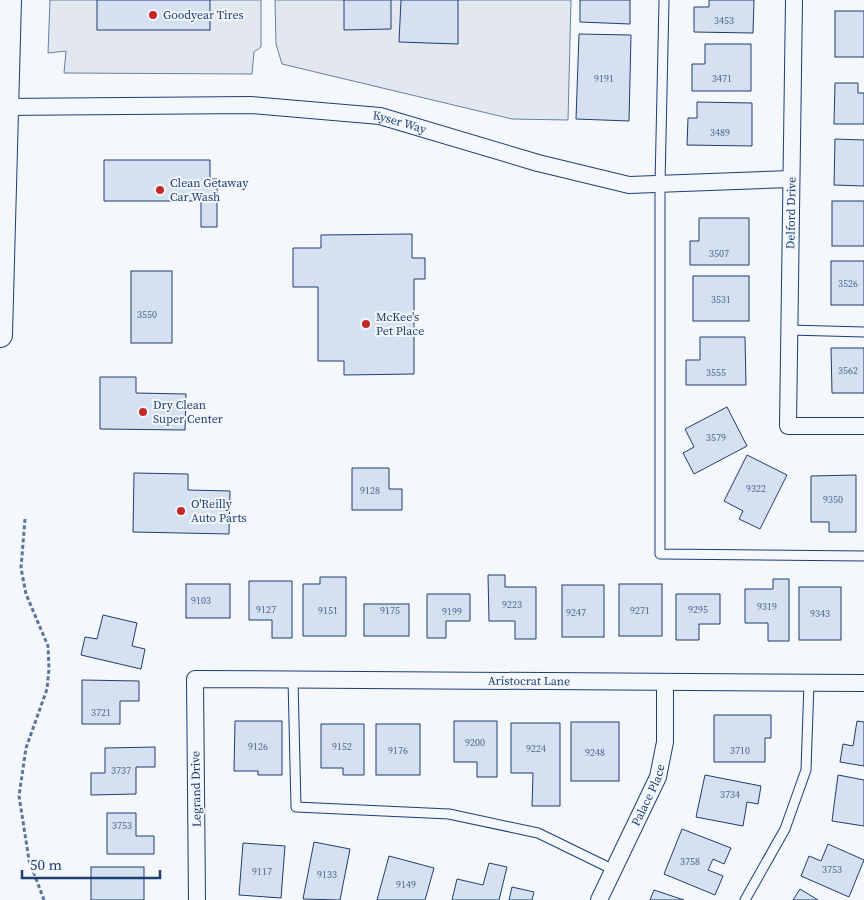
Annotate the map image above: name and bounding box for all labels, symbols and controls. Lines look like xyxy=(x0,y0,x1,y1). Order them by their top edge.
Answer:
place label: Goodyear Tires xyxy=(163,7,244,23)
marker: Goodyear Tires xyxy=(147,9,159,21)
house number: 3453 xyxy=(714,14,734,27)
house number: 9191 xyxy=(594,72,614,85)
house number: 3471 xyxy=(712,72,732,85)
street label: Kyser Way xyxy=(372,107,429,138)
house number: 3489 xyxy=(710,126,730,139)
place label: Clean Getaway Car Wash xyxy=(170,175,249,205)
street label: Delford Drive xyxy=(782,177,800,249)
marker: Clean Getaway Car Wash xyxy=(154,184,166,196)
house number: 3507 xyxy=(709,247,729,260)
house number: 3526 xyxy=(838,277,858,290)
house number: 3531 xyxy=(711,293,731,306)
house number: 3550 xyxy=(137,308,157,321)
place label: McKee's Pet Place xyxy=(376,309,424,339)
marker: McKee's Pet Place xyxy=(360,318,372,330)
house number: 3562 xyxy=(838,364,858,377)
house number: 3555 xyxy=(706,366,726,379)
place label: Dry Clean Super Center xyxy=(153,397,223,427)
marker: Dry Clean Super Center xyxy=(137,406,149,418)
house number: 3579 xyxy=(706,431,726,444)
house number: 9322 xyxy=(746,482,766,495)
house number: 9128 xyxy=(360,484,380,497)
house number: 9350 xyxy=(823,493,843,506)
place label: O'Reilly Auto Parts xyxy=(191,496,247,526)
marker: O'Reilly Auto Parts xyxy=(175,505,187,517)
house number: 9103 xyxy=(191,594,211,607)
house number: 9223 xyxy=(502,598,522,611)
house number: 9319 xyxy=(757,600,777,613)
house number: 9127 xyxy=(256,603,276,616)
house number: 9295 xyxy=(688,603,708,616)
house number: 9151 xyxy=(318,604,338,617)
house number: 9175 xyxy=(380,604,400,617)
house number: 9271 xyxy=(630,604,650,617)
house number: 9199 xyxy=(442,605,462,618)
house number: 9247 xyxy=(566,606,586,619)
house number: 9343 xyxy=(810,607,830,620)
street label: Aristocrat Lane xyxy=(488,673,570,689)
house number: 3721 xyxy=(91,706,111,719)
house number: 9200 xyxy=(465,736,485,749)
house number: 9126 xyxy=(248,740,268,753)
house number: 9152 xyxy=(332,740,352,753)
house number: 9224 xyxy=(526,742,546,755)
house number: 9176 xyxy=(388,744,408,757)
house number: 3710 xyxy=(730,744,750,757)
house number: 9248 xyxy=(585,746,605,759)
street label: Legrand Drive xyxy=(187,751,205,827)
street label: Palace Place xyxy=(628,763,668,829)
house number: 3737 xyxy=(111,764,131,777)
house number: 3734 xyxy=(720,788,740,801)
house number: 3753 xyxy=(112,819,132,832)
scale bar xyxy=(22,848,160,880)
text: 50 m xyxy=(30,854,62,875)
house number: 3758 xyxy=(680,855,700,868)
house number: 3753 xyxy=(822,863,842,876)
house number: 9117 xyxy=(252,865,272,878)
house number: 9133 xyxy=(317,868,337,881)
house number: 9149 xyxy=(396,878,416,891)

